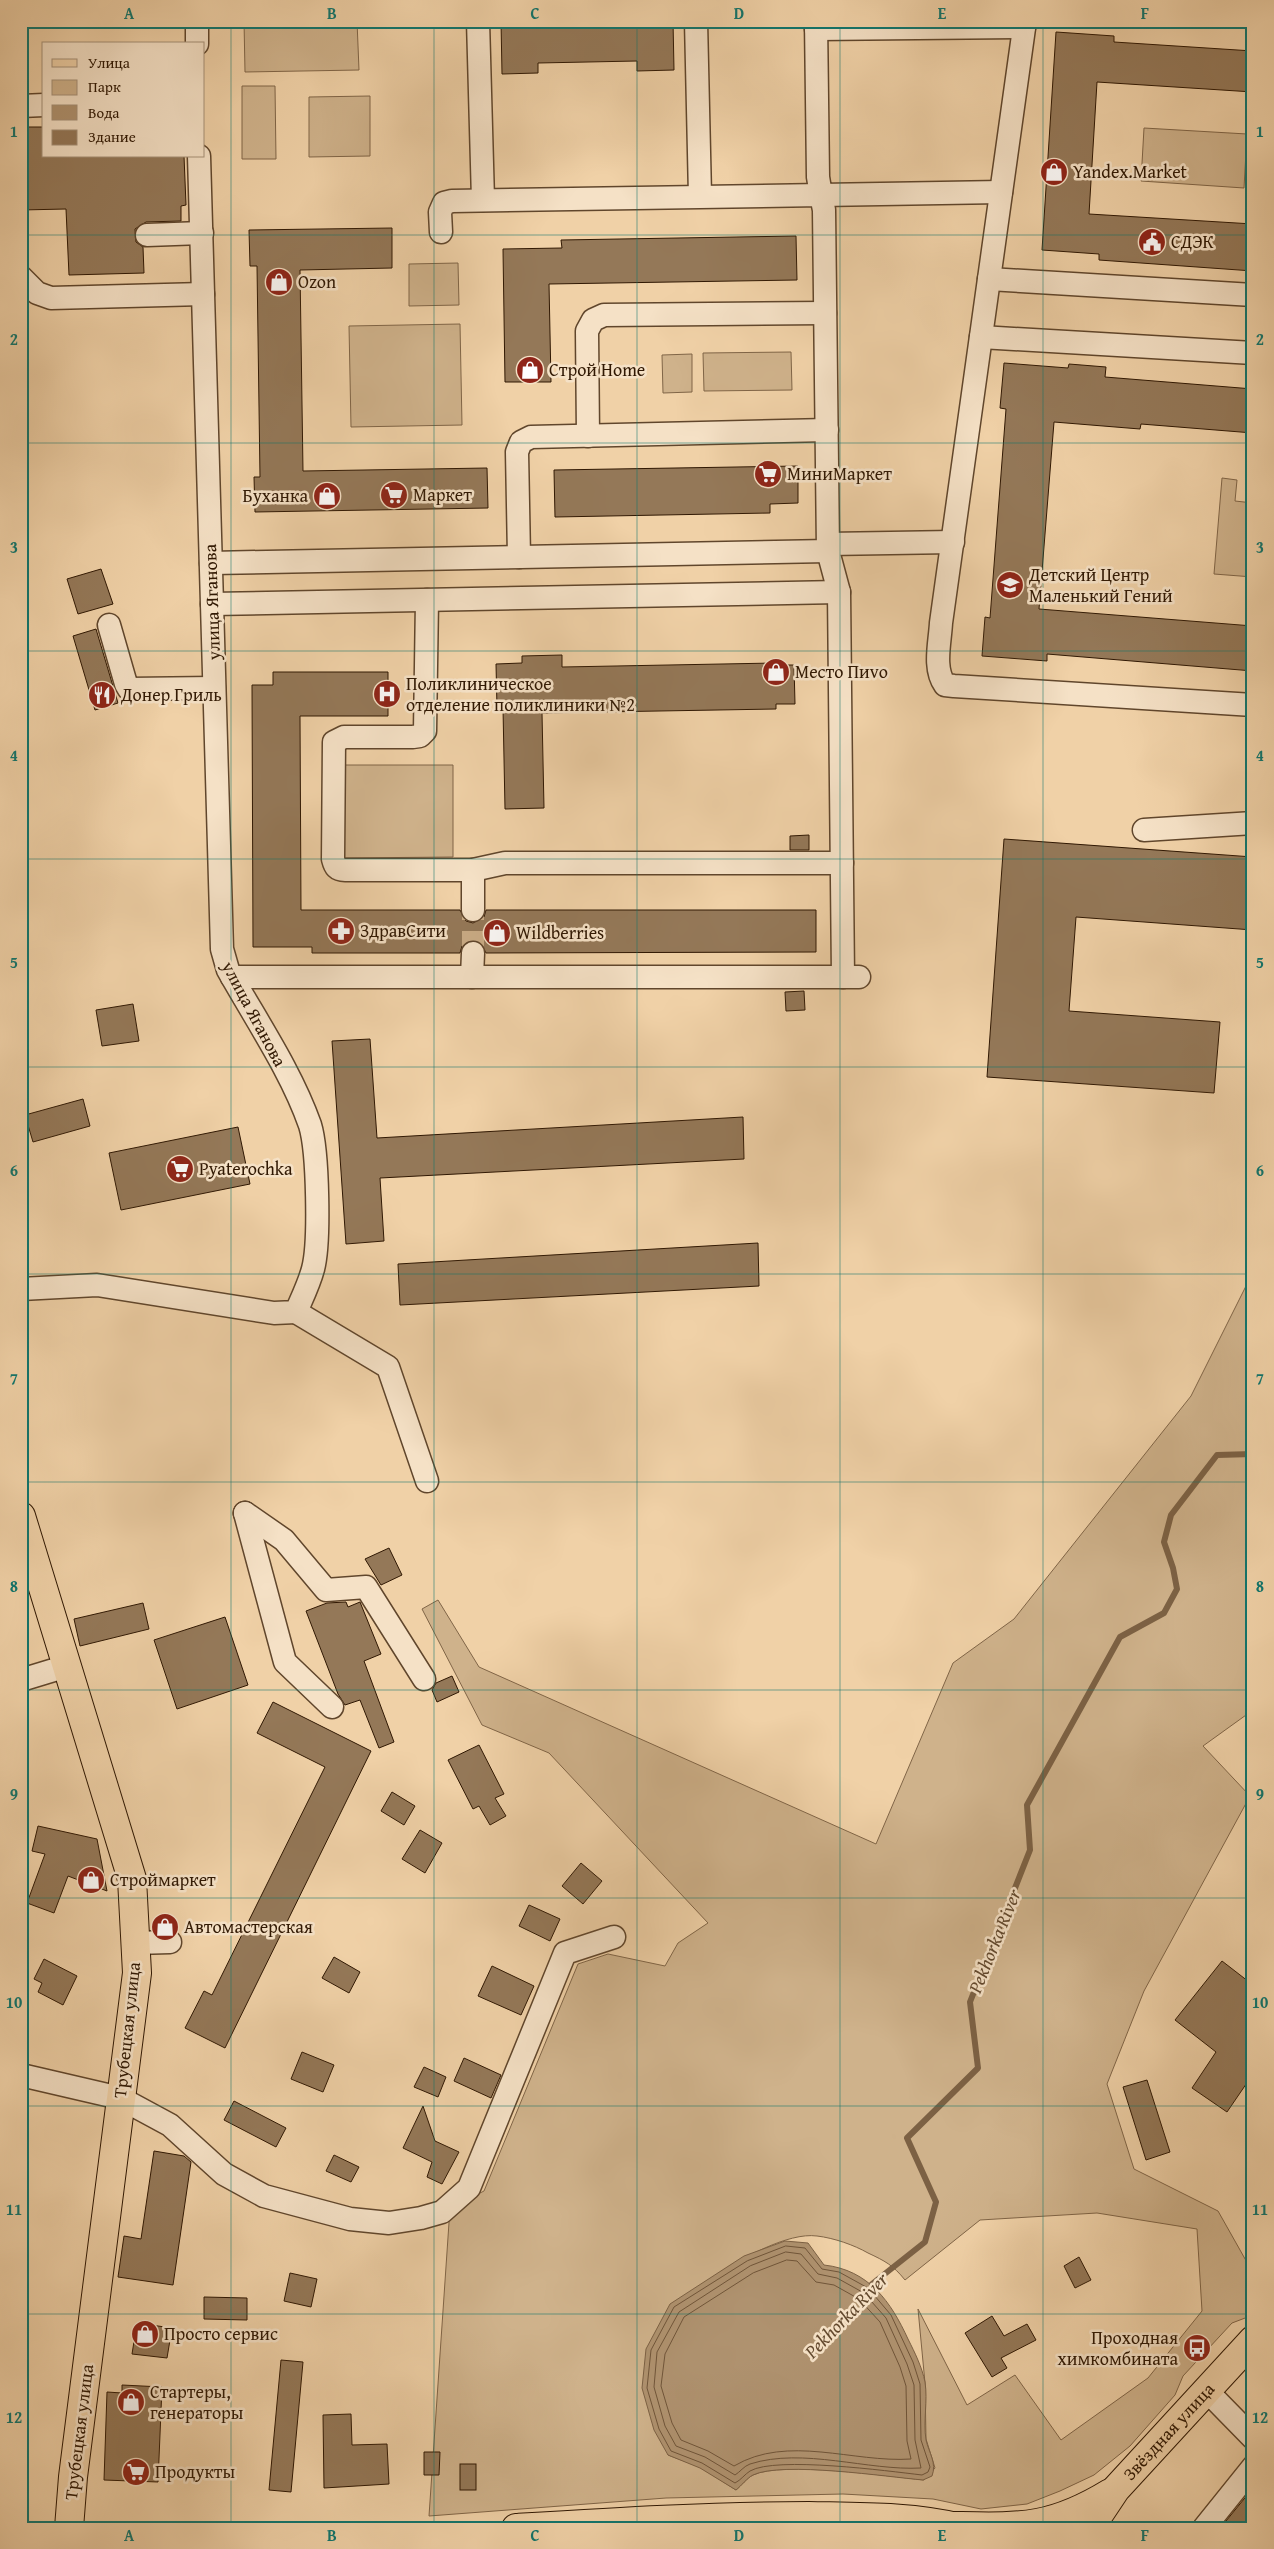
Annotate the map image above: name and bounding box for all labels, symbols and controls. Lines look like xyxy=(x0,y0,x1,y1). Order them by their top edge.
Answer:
text: A xyxy=(124,1,135,25)
text: B xyxy=(327,1,337,25)
text: C xyxy=(530,1,540,25)
text: D xyxy=(734,1,744,25)
text: E xyxy=(938,1,947,25)
text: F xyxy=(1141,1,1149,25)
legend xyxy=(42,42,205,158)
text: Улица xyxy=(88,52,131,73)
text: Парк xyxy=(88,76,121,97)
text: Вода xyxy=(88,102,120,123)
text: 1 xyxy=(10,119,18,143)
text: 1 xyxy=(1256,119,1264,143)
text: Здание xyxy=(88,126,136,147)
shop icon: Yandex.Market xyxy=(1039,157,1069,187)
place label: Yandex.Market xyxy=(1073,158,1188,185)
public building icon: СДЭК xyxy=(1137,227,1167,257)
place label: СДЭК xyxy=(1171,228,1214,255)
shop icon: Ozon xyxy=(264,267,294,297)
place label: Ozon xyxy=(298,268,336,295)
text: 2 xyxy=(10,327,18,351)
text: 2 xyxy=(1256,327,1264,351)
shop icon: Строй Home xyxy=(515,355,545,385)
place label: Строй Home xyxy=(549,356,645,383)
supermarket icon: МиниМаркет xyxy=(753,459,783,489)
place label: МиниМаркет xyxy=(787,460,892,487)
supermarket icon: Маркет xyxy=(379,480,409,510)
shop icon: Буханка xyxy=(312,481,342,511)
place label: Маркет xyxy=(413,481,472,508)
place label: Буханка xyxy=(242,482,308,509)
text: 3 xyxy=(10,535,18,559)
text: 3 xyxy=(1256,535,1264,559)
street label: улица Яганова xyxy=(196,543,227,662)
place label: Детский Центр Маленький Гений xyxy=(1028,561,1173,609)
school or university icon: Детский Центр Маленький Гений xyxy=(995,570,1025,600)
shop icon: Место Пиvо xyxy=(761,657,791,687)
place label: Место Пиvо xyxy=(795,658,888,685)
place label: Поликлиническое отделение поликлиники №2 xyxy=(406,670,635,718)
hospital icon: Поликлиническое отделение поликлиники №2 xyxy=(372,679,402,709)
restaurant icon: Донер Гриль xyxy=(87,680,117,710)
place label: Донер Гриль xyxy=(120,681,222,708)
text: 4 xyxy=(10,743,18,767)
text: 4 xyxy=(1256,743,1264,767)
pharmacy icon: ЗдравСити xyxy=(326,916,356,946)
place label: ЗдравСити xyxy=(360,917,446,944)
shop icon: Wildberries xyxy=(482,918,512,948)
place label: Wildberries xyxy=(516,919,604,946)
text: 5 xyxy=(10,950,18,974)
text: 5 xyxy=(1256,950,1264,974)
street label: улица Яганова xyxy=(215,955,294,1072)
supermarket icon: Pyaterochka xyxy=(165,1154,195,1184)
place label: Pyaterochka xyxy=(199,1155,293,1182)
text: 6 xyxy=(10,1158,18,1182)
text: 6 xyxy=(1256,1158,1264,1182)
text: 7 xyxy=(10,1366,18,1390)
text: 7 xyxy=(1256,1366,1264,1390)
text: 8 xyxy=(10,1574,18,1598)
text: 8 xyxy=(1256,1574,1264,1598)
text: 9 xyxy=(10,1782,18,1806)
text: 9 xyxy=(1256,1782,1264,1806)
shop icon: Строймаркет xyxy=(76,1865,106,1895)
place label: Строймаркет xyxy=(110,1866,216,1893)
water label: Pekhorka River xyxy=(960,1884,1028,1998)
shop icon: Автомастерская xyxy=(150,1912,180,1942)
place label: Автомастерская xyxy=(184,1913,313,1940)
street label: Трубецкая улица xyxy=(106,1960,147,2099)
text: 10 xyxy=(6,1990,22,2014)
text: 10 xyxy=(1252,1990,1268,2014)
text: 11 xyxy=(6,2197,22,2221)
text: 11 xyxy=(1252,2197,1268,2221)
water label: Pekhorka River xyxy=(797,2265,895,2365)
shop icon: Просто сервис xyxy=(130,2319,160,2349)
place label: Просто сервис xyxy=(164,2320,278,2347)
place label: Проходная химкомбината xyxy=(1058,2324,1178,2372)
bus stop icon: Проходная химкомбината xyxy=(1182,2333,1212,2363)
street label: Трубецкая улица xyxy=(57,2362,100,2501)
street label: Звёздная улица xyxy=(1116,2376,1221,2486)
place label: Стартеры, генераторы xyxy=(150,2378,244,2426)
shop icon: Стартеры, генераторы xyxy=(116,2387,146,2417)
text: 12 xyxy=(6,2405,22,2429)
text: 12 xyxy=(1252,2405,1268,2429)
supermarket icon: Продукты xyxy=(121,2457,151,2487)
place label: Продукты xyxy=(155,2458,236,2485)
text: A xyxy=(124,2523,135,2547)
text: B xyxy=(327,2523,337,2547)
text: C xyxy=(530,2523,540,2547)
text: D xyxy=(734,2523,744,2547)
text: E xyxy=(938,2523,947,2547)
text: F xyxy=(1141,2523,1149,2547)

